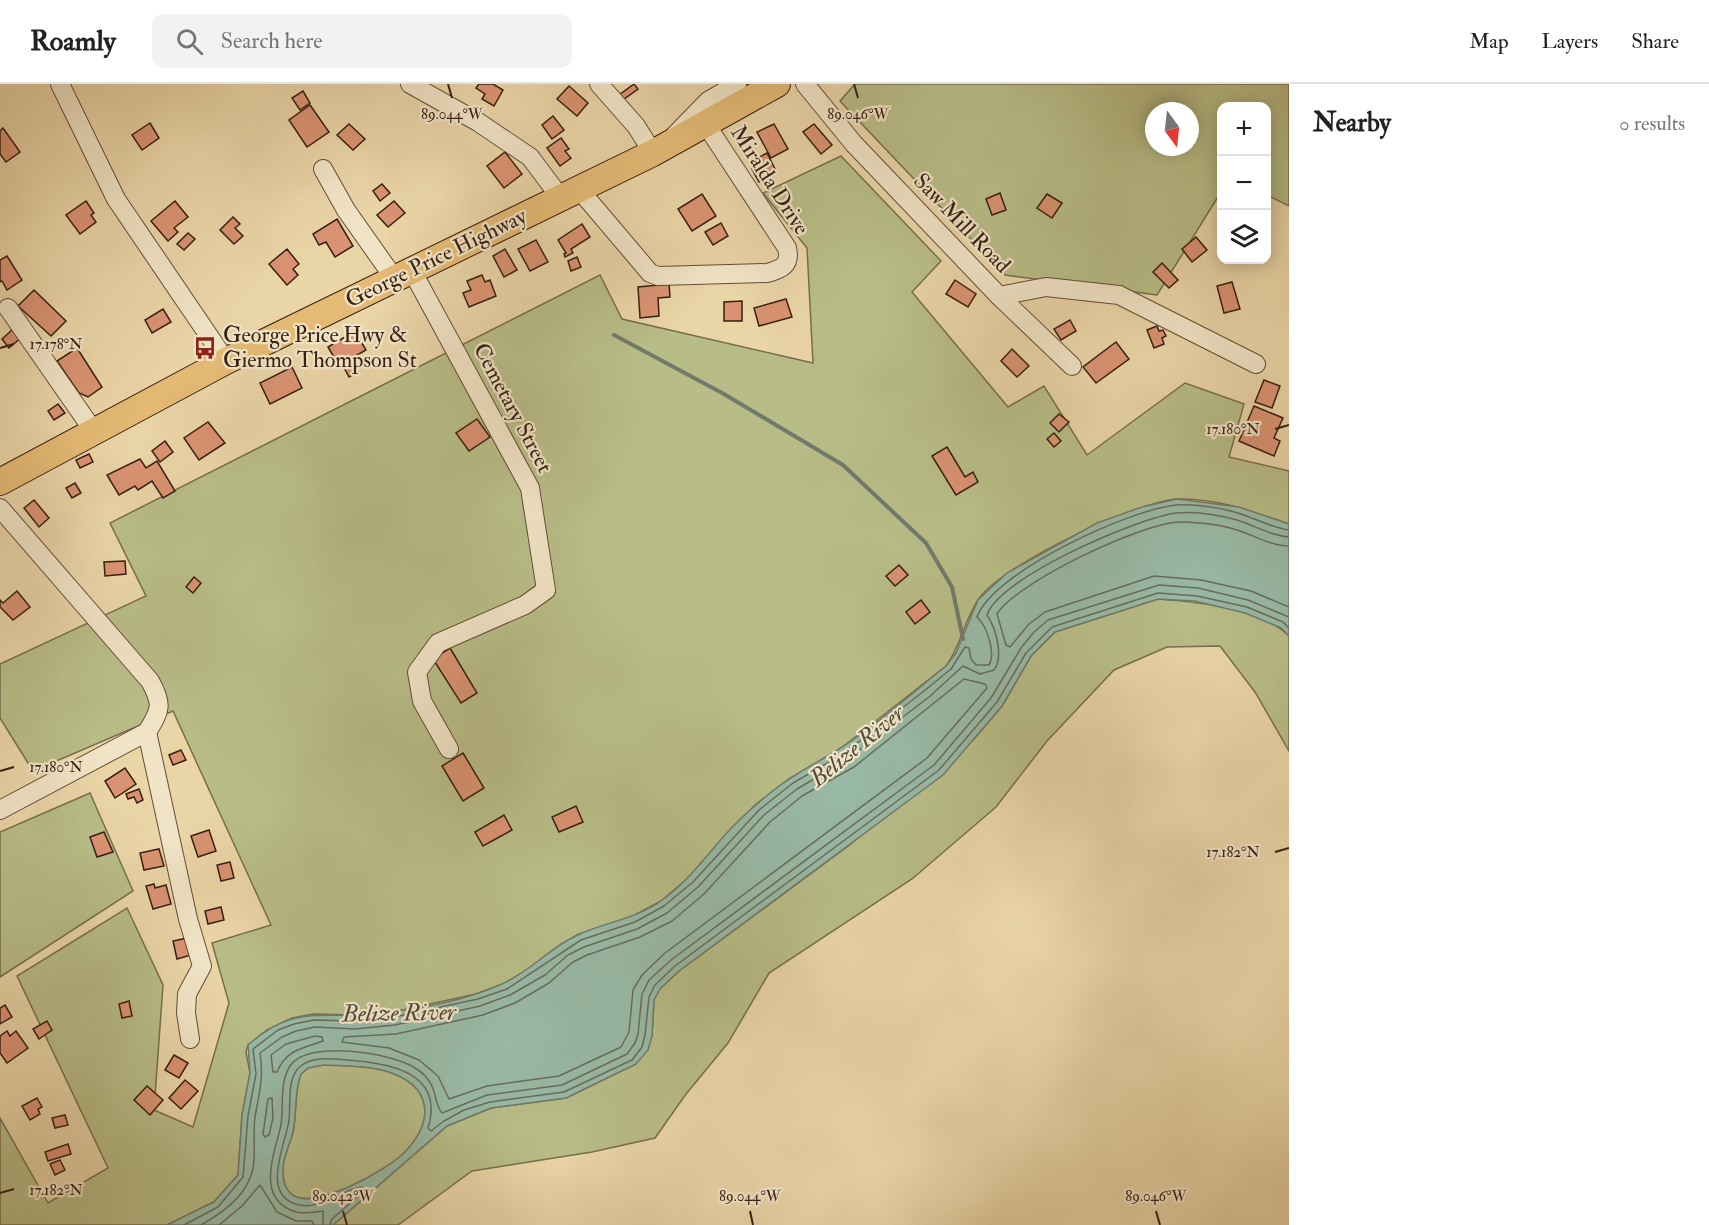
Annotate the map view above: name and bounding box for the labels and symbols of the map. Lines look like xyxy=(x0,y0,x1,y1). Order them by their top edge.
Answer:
north arrow xyxy=(1145,102,1199,156)
text: 89.044°W xyxy=(421,105,484,124)
text: 89.046°W xyxy=(827,105,889,124)
street label: Miralda Drive xyxy=(724,120,816,240)
street label: Saw Mill Road xyxy=(907,167,1017,279)
street label: George Price Highway xyxy=(341,202,532,314)
place label: George Price Hwy & Giermo Thompson St xyxy=(223,321,417,375)
text: 17.178°N xyxy=(30,335,83,354)
bus stop icon: George Price Hwy & Giermo Thompson St xyxy=(192,335,218,361)
street label: Cemetary Street xyxy=(467,338,559,478)
text: 17.180°N xyxy=(1206,420,1260,439)
water label: Belize River xyxy=(802,697,912,795)
text: 17.180°N xyxy=(29,758,83,777)
text: 17.182°N xyxy=(1206,843,1260,862)
water label: Belize River xyxy=(341,996,457,1030)
text: 17.182°N xyxy=(29,1181,83,1200)
text: 89.042°W xyxy=(312,1187,374,1206)
text: 89.044°W xyxy=(719,1187,782,1206)
text: 89.046°W xyxy=(1125,1187,1187,1206)

